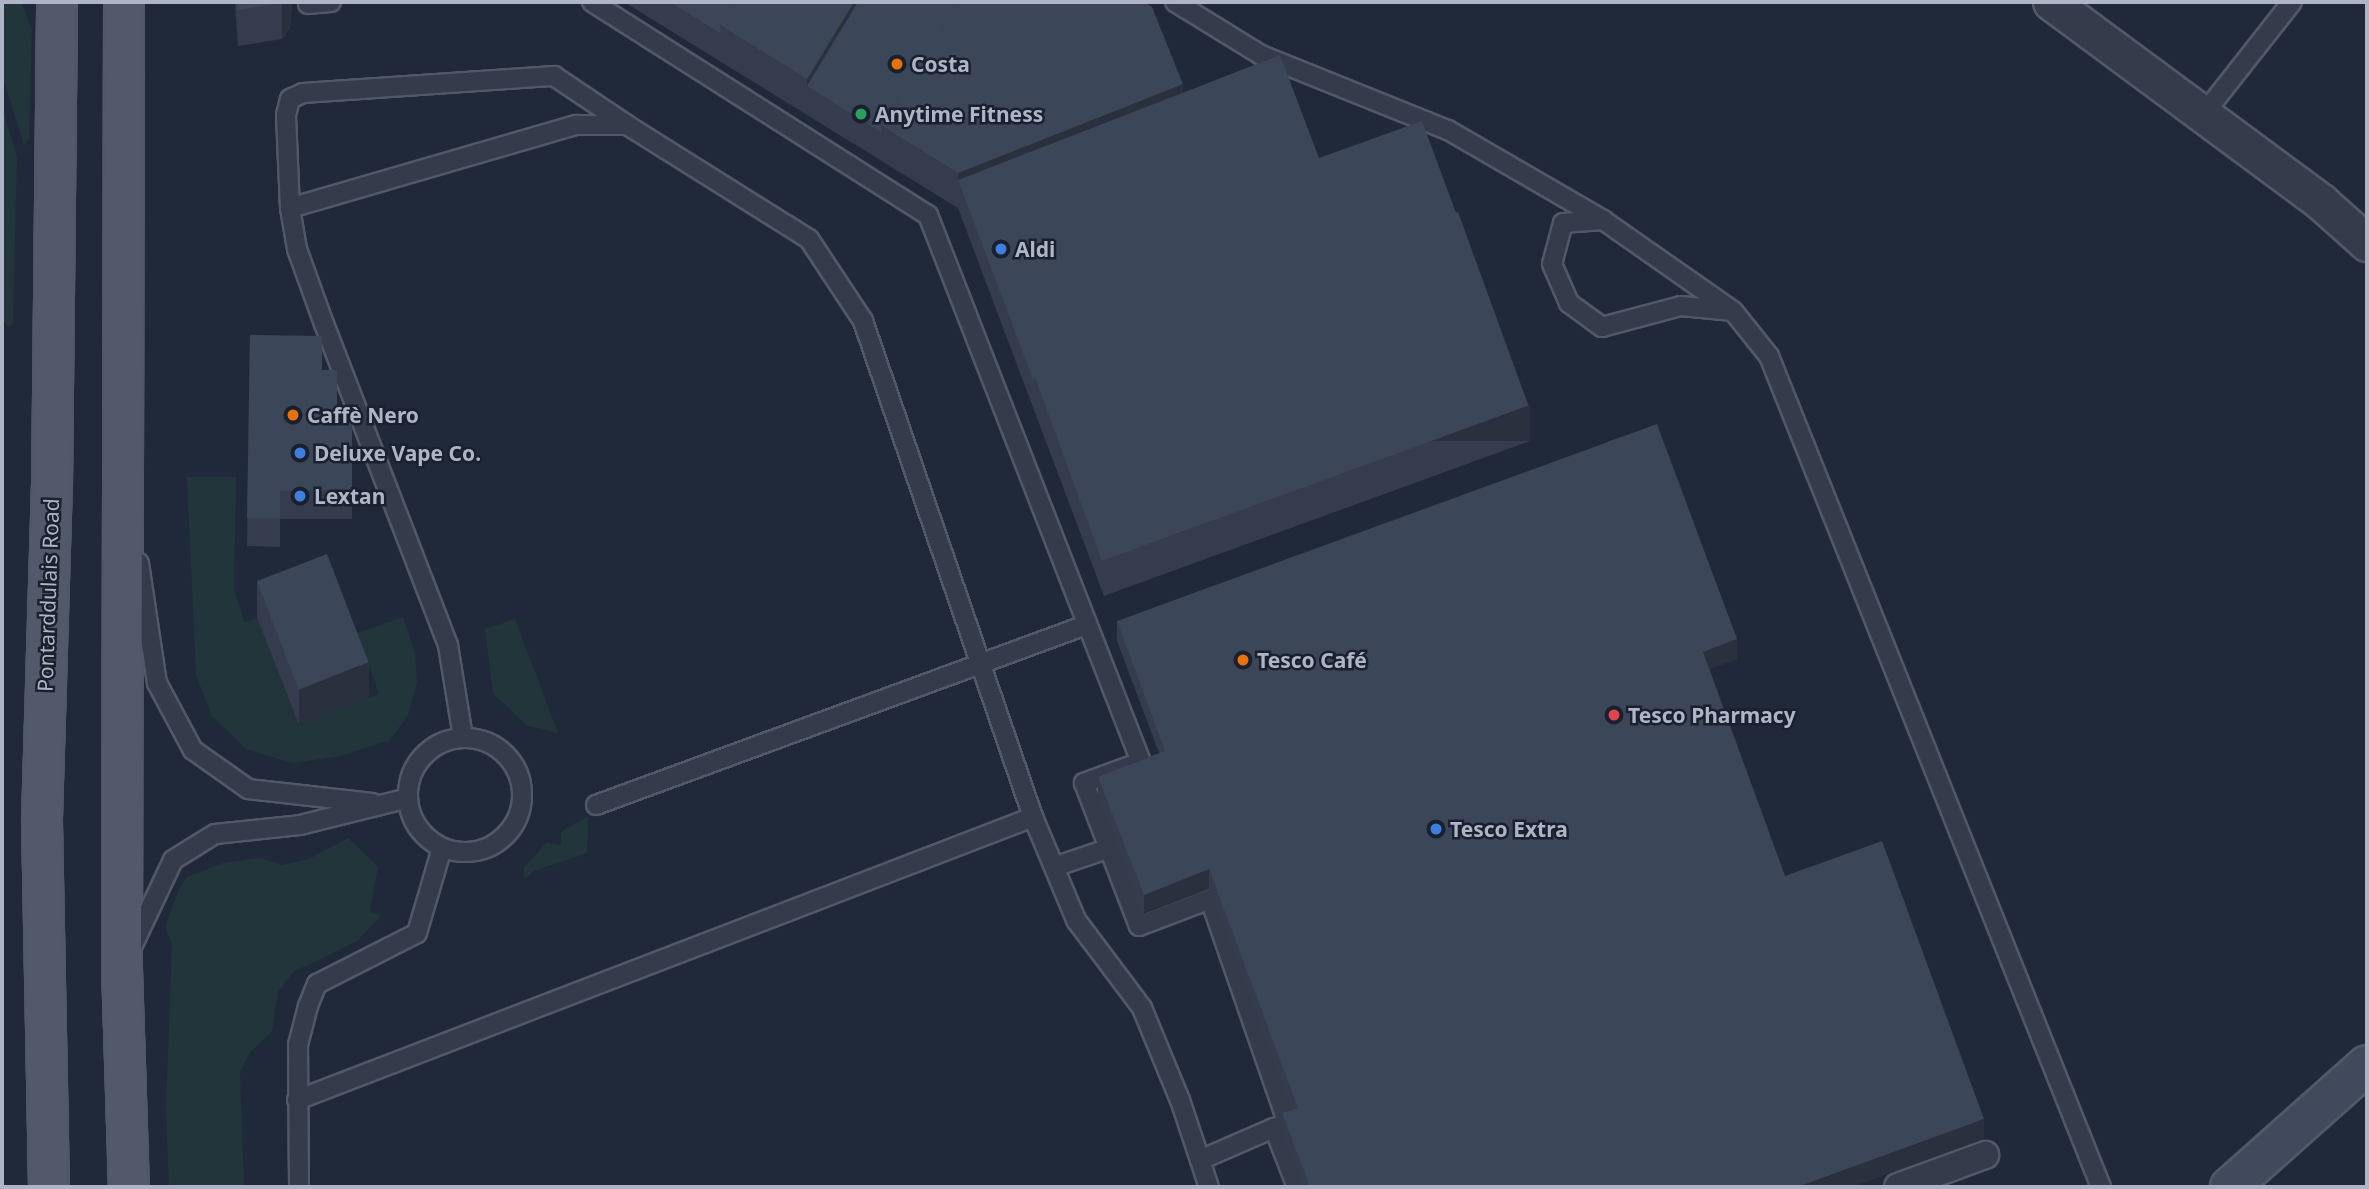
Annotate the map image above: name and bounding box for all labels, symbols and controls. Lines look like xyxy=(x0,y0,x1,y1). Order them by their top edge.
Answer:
place label: Costa xyxy=(911,51,970,77)
marker: Costa xyxy=(889,56,905,72)
place label: Anytime Fitness xyxy=(875,101,1043,127)
marker: Anytime Fitness xyxy=(853,106,869,122)
place label: Aldi xyxy=(1015,236,1055,262)
marker: Aldi xyxy=(993,241,1009,257)
place label: Caffè Nero xyxy=(307,402,419,428)
marker: Caffè Nero xyxy=(285,407,301,423)
place label: Deluxe Vape Co. xyxy=(314,440,481,466)
marker: Deluxe Vape Co. xyxy=(292,445,308,461)
place label: Lextan xyxy=(314,483,385,509)
marker: Lextan xyxy=(292,488,308,504)
street label: Pontarddulais Road xyxy=(32,498,64,692)
place label: Tesco Café xyxy=(1257,647,1367,673)
marker: Tesco Café xyxy=(1235,652,1251,668)
place label: Tesco Pharmacy xyxy=(1628,702,1796,728)
marker: Tesco Pharmacy xyxy=(1606,707,1622,723)
place label: Tesco Extra xyxy=(1450,816,1568,842)
marker: Tesco Extra xyxy=(1428,821,1444,837)

